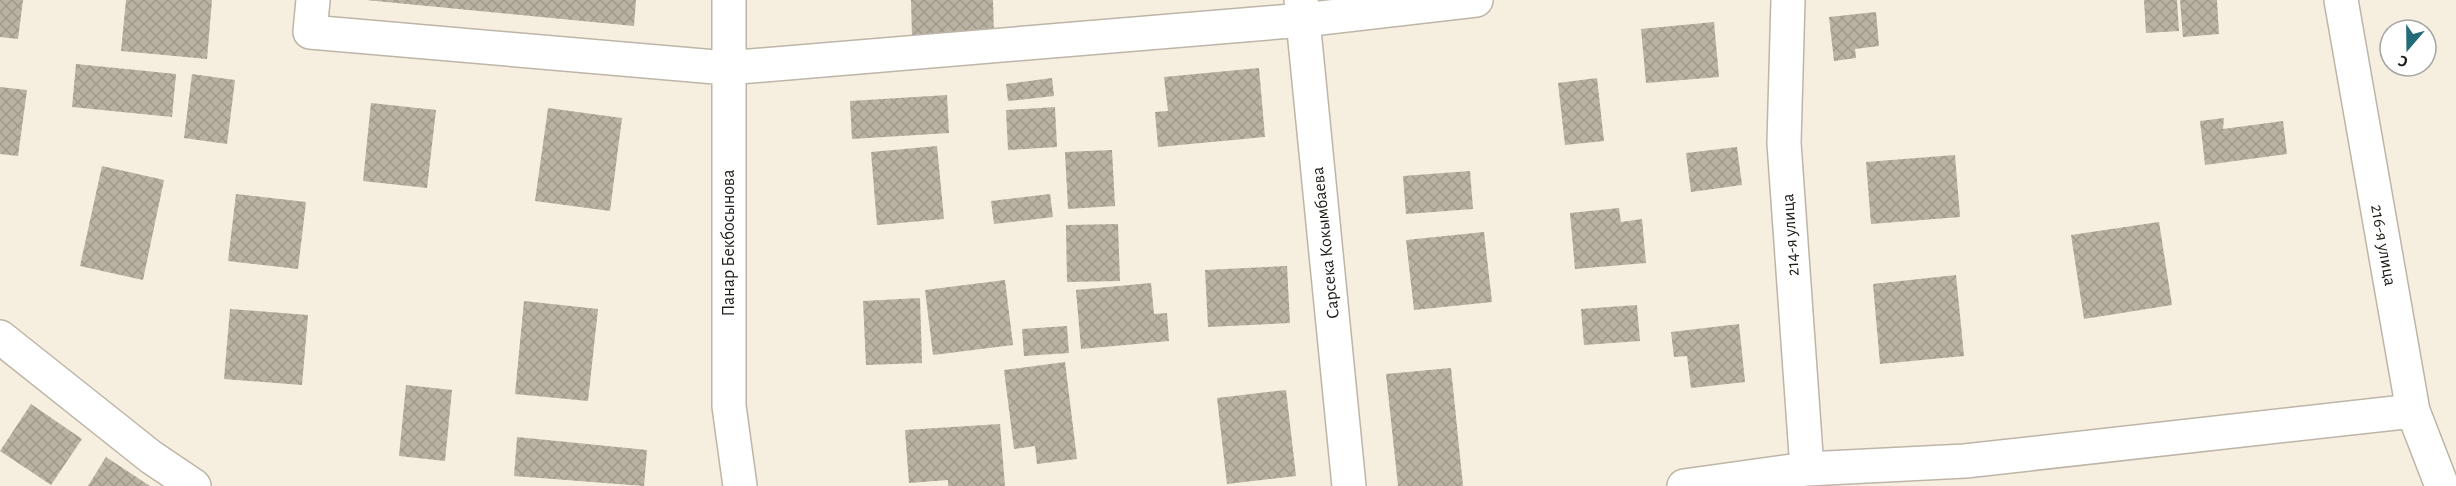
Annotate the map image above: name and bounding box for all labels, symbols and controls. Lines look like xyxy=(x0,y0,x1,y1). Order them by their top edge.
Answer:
north arrow xyxy=(2378,18,2438,78)
text: С xyxy=(2396,52,2410,70)
street label: Сарсека Кокымбаева xyxy=(1308,166,1343,320)
street label: Панар Бекбосынова xyxy=(719,170,738,316)
street label: 214-я улица xyxy=(1779,193,1803,277)
street label: 216-я улица xyxy=(2367,203,2399,287)

